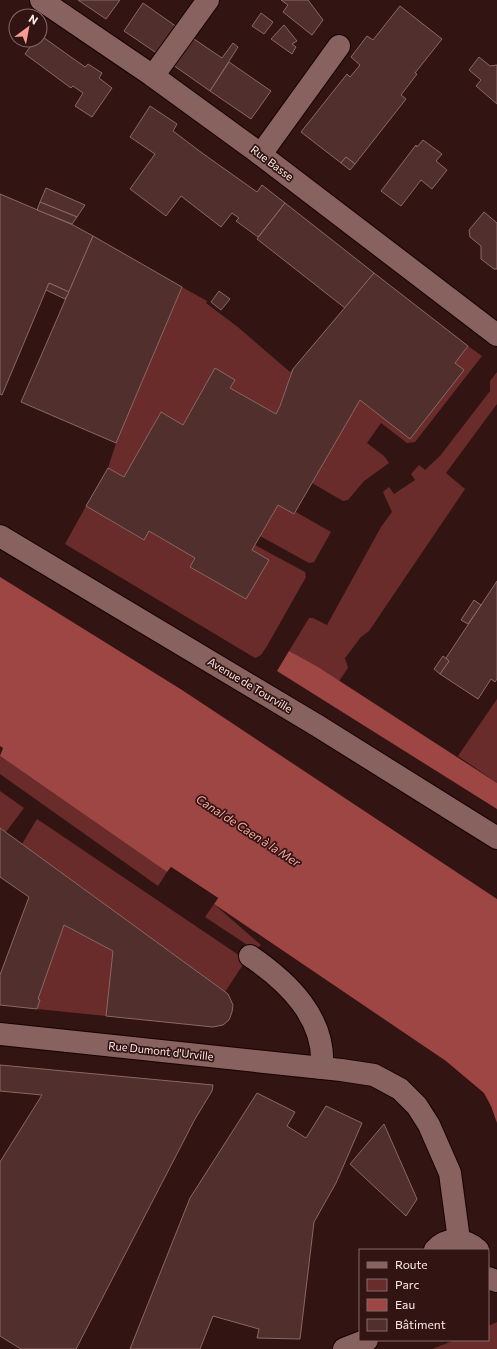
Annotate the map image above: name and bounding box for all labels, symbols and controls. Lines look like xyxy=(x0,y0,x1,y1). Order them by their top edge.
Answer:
north arrow xyxy=(8,8,48,48)
text: N xyxy=(27,11,41,27)
street label: Rue Basse xyxy=(248,142,296,183)
street label: Avenue de Tourville xyxy=(206,654,295,715)
water label: Canal de Caen à la Mer xyxy=(194,791,304,870)
street label: Rue Dumont d'Urville xyxy=(108,1039,214,1063)
legend xyxy=(359,1249,489,1341)
text: Route xyxy=(395,1257,428,1271)
text: Parc xyxy=(395,1277,419,1291)
text: Eau xyxy=(395,1297,415,1311)
text: Bâtiment xyxy=(395,1317,446,1331)

